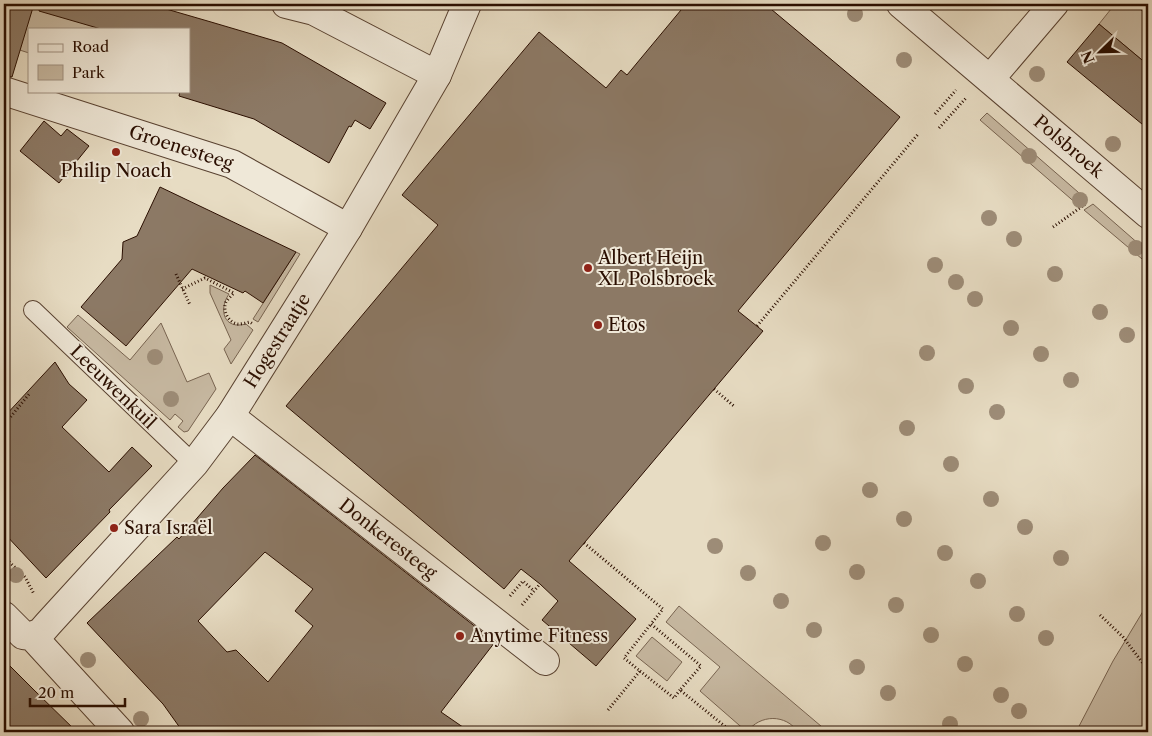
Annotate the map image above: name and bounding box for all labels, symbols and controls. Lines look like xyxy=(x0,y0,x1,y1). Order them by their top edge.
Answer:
legend xyxy=(28,28,190,92)
north arrow xyxy=(1074,28,1124,78)
text: Road xyxy=(72,37,109,56)
text: N xyxy=(1077,48,1099,66)
text: Park xyxy=(72,63,106,82)
street label: Polsbroek xyxy=(1029,110,1110,184)
street label: Groenesteeg xyxy=(126,121,236,175)
marker: Philip Noach xyxy=(110,146,122,158)
place label: Philip Noach xyxy=(60,160,172,182)
place label: Albert Heijn XL Polsbroek xyxy=(597,247,715,290)
marker: Albert Heijn XL Polsbroek xyxy=(582,262,594,274)
street label: Hogestraatje xyxy=(239,289,315,392)
place label: Etos xyxy=(608,314,646,336)
marker: Etos xyxy=(592,319,604,331)
street label: Leeuwenkuil xyxy=(65,341,161,433)
street label: Donkeresteeg xyxy=(335,494,442,584)
place label: Sara Israël xyxy=(124,517,213,539)
marker: Sara Israël xyxy=(108,522,120,534)
place label: Anytime Fitness xyxy=(469,625,608,647)
marker: Anytime Fitness xyxy=(454,630,466,642)
scale bar xyxy=(30,676,125,708)
text: 20 m xyxy=(38,683,74,702)

